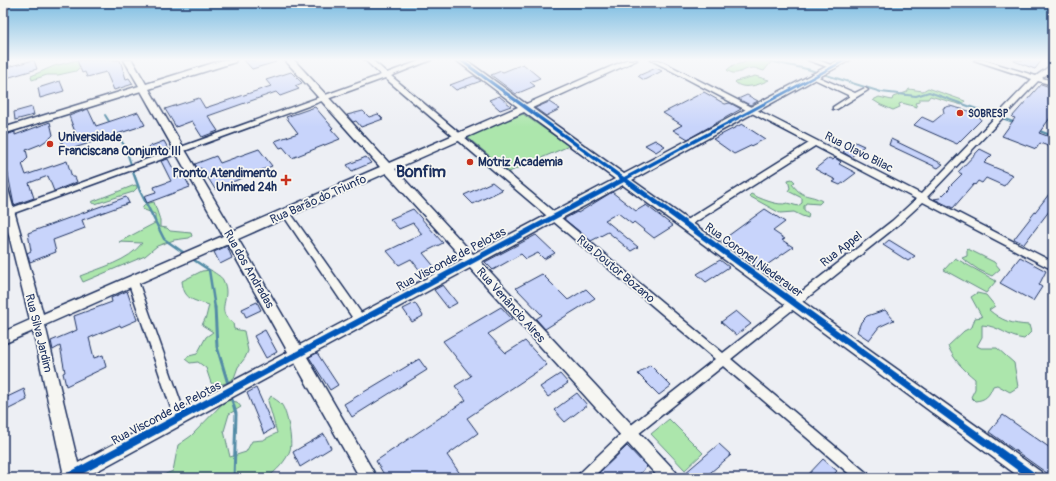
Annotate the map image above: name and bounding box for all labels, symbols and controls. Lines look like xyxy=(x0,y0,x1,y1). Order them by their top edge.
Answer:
marker: SOBRESP xyxy=(955,108,965,118)
place label: SOBRESP xyxy=(968,108,1009,120)
street label: Rua Olavo Bilac xyxy=(822,129,896,176)
place label: Universidade Franciscana Conjunto III xyxy=(58,130,181,159)
marker: Universidade Franciscana Conjunto III xyxy=(45,139,55,149)
place label: Motriz Academia xyxy=(478,155,563,170)
marker: Motriz Academia xyxy=(465,157,475,167)
district label: Bonfim xyxy=(396,162,446,182)
place label: Pronto Atendimento Unimed 24h xyxy=(173,166,278,195)
street label: Rua Barão do Triunfo xyxy=(268,171,369,227)
marker: Pronto Atendimento Unimed 24h xyxy=(280,174,292,186)
street label: Rua Coronel Niederauer xyxy=(702,220,806,301)
street label: Rua Visconde de Pelotas xyxy=(394,224,509,295)
street label: Rua dos Andradas xyxy=(220,227,277,312)
street label: Rua Appel xyxy=(817,228,865,270)
street label: Rua Doutor Bozano xyxy=(574,232,658,307)
street label: Rua Venâncio Aires xyxy=(473,265,549,346)
street label: Rua Silva Jardim xyxy=(22,292,56,374)
street label: Rua Visconde de Pelotas xyxy=(109,378,224,449)

